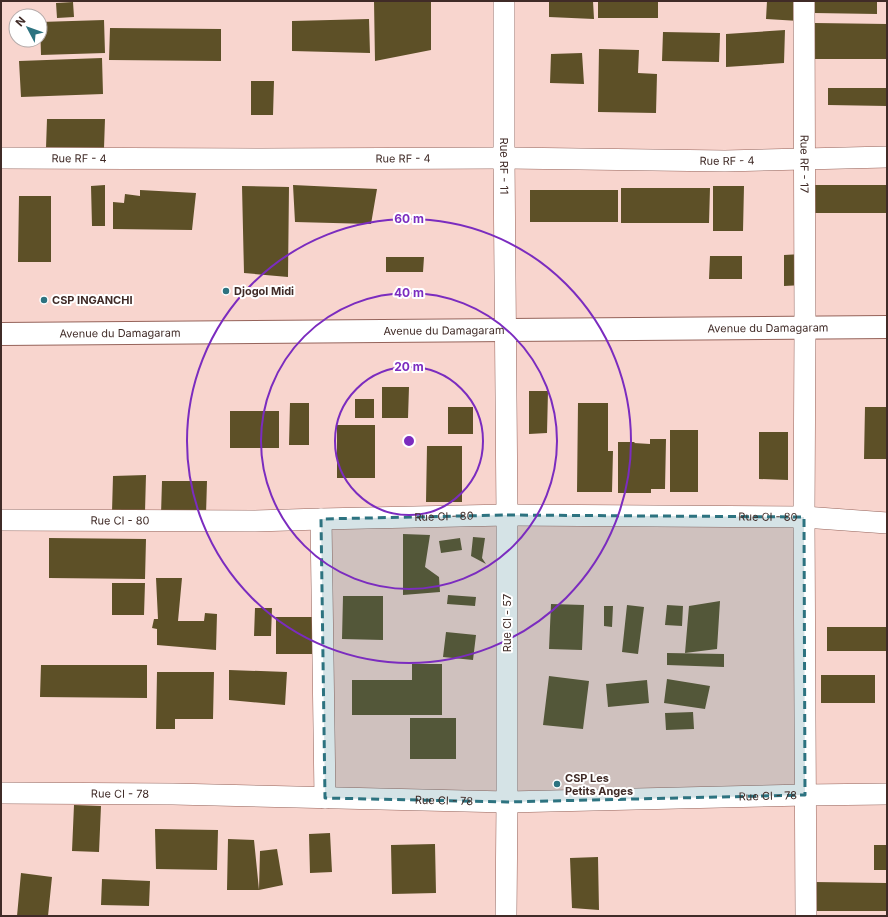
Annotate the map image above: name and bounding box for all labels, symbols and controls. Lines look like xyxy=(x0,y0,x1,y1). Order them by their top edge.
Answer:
north arrow xyxy=(8,8,48,48)
text: N xyxy=(12,14,28,29)
street label: Rue RF - 17 xyxy=(797,135,812,193)
street label: Rue RF - 11 xyxy=(497,138,511,195)
street label: Rue RF - 4 xyxy=(51,151,107,165)
street label: Rue RF - 4 xyxy=(375,151,431,166)
street label: Rue RF - 4 xyxy=(699,153,755,168)
text: 60 m xyxy=(394,211,424,226)
place label: Djogol Midi xyxy=(234,284,294,298)
text: 40 m xyxy=(394,285,424,300)
marker: Djogol Midi xyxy=(221,286,231,296)
place label: CSP INGANCHI xyxy=(52,293,133,307)
marker: CSP INGANCHI xyxy=(39,295,49,305)
street label: Avenue du Damagaram xyxy=(707,320,829,335)
street label: Avenue du Damagaram xyxy=(383,323,505,338)
street label: Avenue du Damagaram xyxy=(59,326,181,341)
text: 20 m xyxy=(394,359,424,374)
centre of rings xyxy=(402,434,416,448)
street label: Rue CI - 80 xyxy=(414,509,474,524)
street label: Rue CI - 80 xyxy=(738,510,798,524)
street label: Rue CI - 80 xyxy=(90,513,150,528)
street label: Rue CI - 57 xyxy=(500,594,514,652)
place label: CSP Les Petits Anges xyxy=(565,771,633,798)
marker: CSP Les Petits Anges xyxy=(552,779,562,789)
street label: Rue CI - 78 xyxy=(91,787,149,801)
street label: Rue CI - 78 xyxy=(739,788,797,804)
street label: Rue CI - 78 xyxy=(415,793,473,808)

